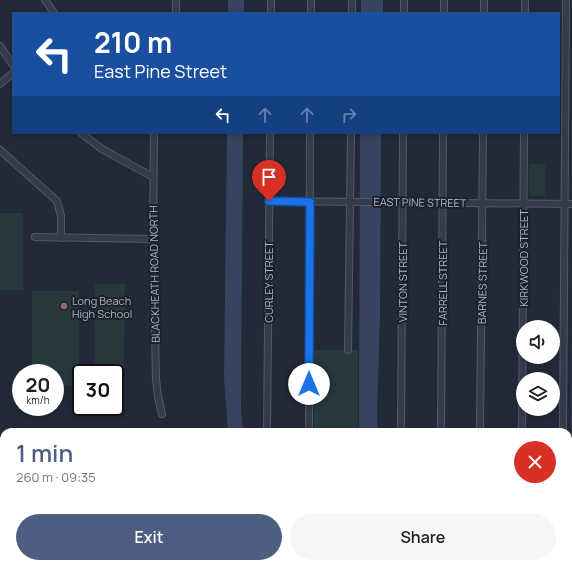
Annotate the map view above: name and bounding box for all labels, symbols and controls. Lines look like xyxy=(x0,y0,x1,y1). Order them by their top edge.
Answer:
text: 210 m xyxy=(94,23,172,61)
icon: left xyxy=(28,28,80,80)
text: East Pine Street xyxy=(94,59,227,83)
icon: left xyxy=(212,104,234,126)
icon: ahead xyxy=(254,104,276,126)
icon: ahead xyxy=(296,104,318,126)
icon: right xyxy=(338,104,360,126)
pin xyxy=(252,160,286,201)
icon: arrive xyxy=(258,166,280,188)
street label: EAST PINE STREET xyxy=(373,194,467,210)
street label: BLACKHEATH ROAD NORTH xyxy=(145,205,163,343)
street label: KIRKWOOD STREET xyxy=(516,209,531,307)
street label: FARRELL STREET xyxy=(435,240,450,325)
street label: CURLEY STREET xyxy=(261,241,276,323)
street label: VINTON STREET xyxy=(395,241,410,322)
street label: BARNES STREET xyxy=(474,241,490,324)
place label: Long Beach High School xyxy=(72,293,132,321)
marker: Long Beach High School xyxy=(59,301,69,311)
map controls xyxy=(516,320,560,416)
button: sound xyxy=(516,320,560,364)
position arrow xyxy=(288,363,330,405)
speed limit sign: 30 xyxy=(72,364,124,416)
text: 20 xyxy=(25,371,51,398)
button: layers xyxy=(516,372,560,416)
text: km/h xyxy=(26,393,50,407)
text: 1 min xyxy=(16,436,73,469)
button: close xyxy=(514,441,556,483)
text: 260 m · 09:35 xyxy=(16,468,96,486)
button: Exit xyxy=(16,514,282,560)
button: Share xyxy=(290,514,556,560)

